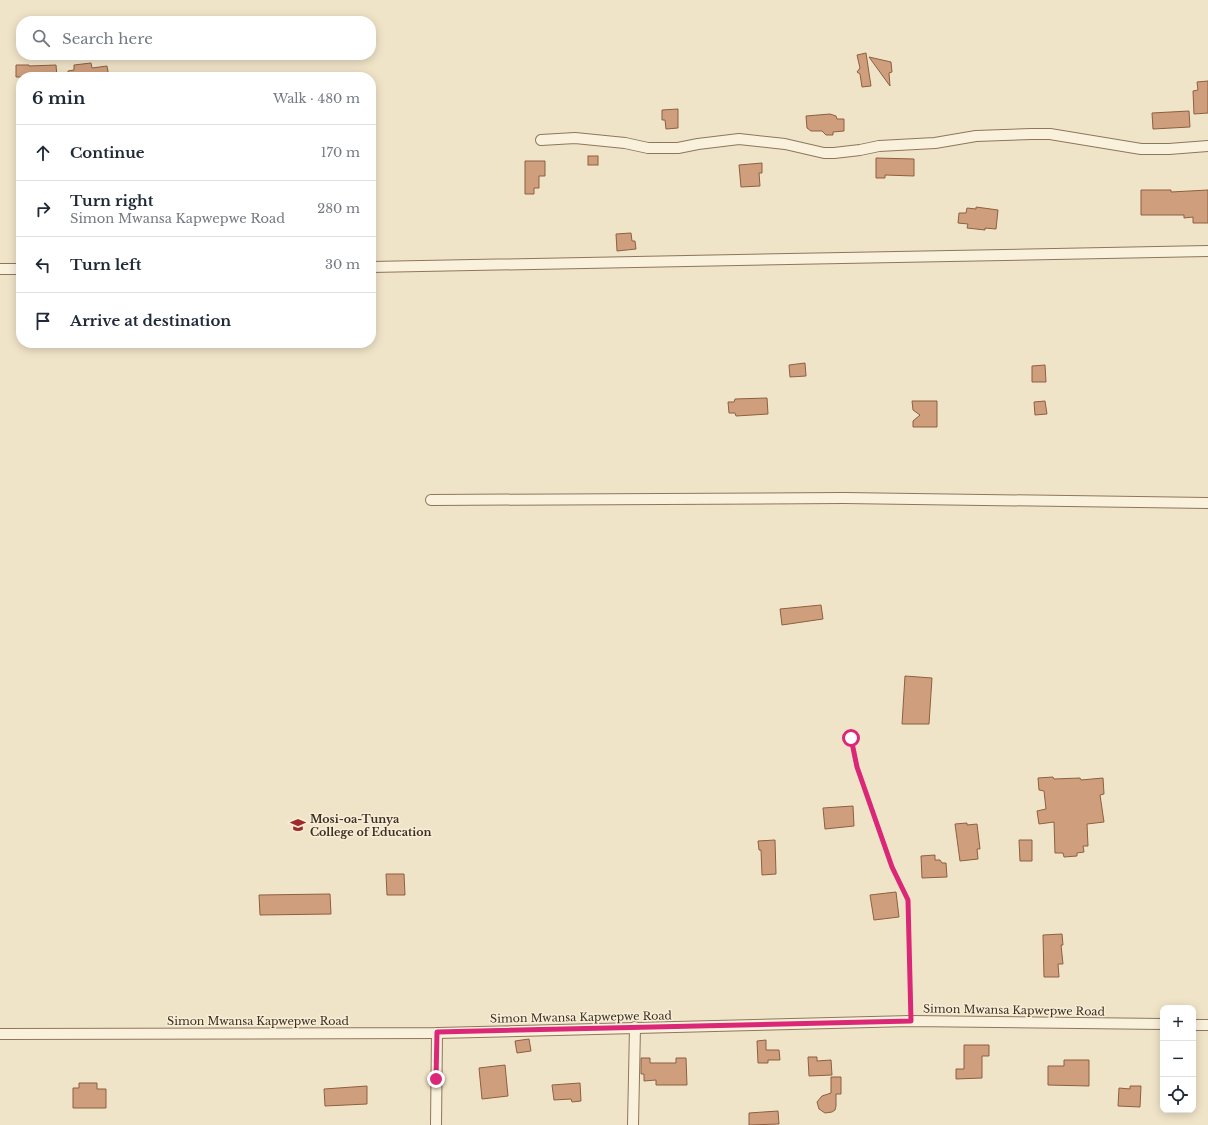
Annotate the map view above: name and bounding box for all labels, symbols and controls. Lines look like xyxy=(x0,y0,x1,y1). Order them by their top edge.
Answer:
search box xyxy=(16,16,376,60)
icon: search xyxy=(30,27,52,49)
text: Search here xyxy=(62,29,153,48)
text: 6 min xyxy=(32,88,85,109)
text: Walk · 480 m xyxy=(273,90,360,107)
icon: ahead xyxy=(32,142,54,164)
text: Continue xyxy=(70,143,145,162)
text: 170 m xyxy=(321,144,360,161)
text: Turn right xyxy=(70,191,153,210)
icon: right xyxy=(32,198,54,220)
text: 280 m xyxy=(317,200,360,217)
text: Simon Mwansa Kapwepwe Road xyxy=(70,210,285,227)
icon: left xyxy=(32,254,54,276)
text: Turn left xyxy=(70,255,141,274)
text: 30 m xyxy=(325,256,360,273)
icon: arrive xyxy=(32,310,54,332)
text: Arrive at destination xyxy=(70,311,231,330)
route start xyxy=(842,729,860,747)
place label: Mosi-oa-Tunya College of Education xyxy=(310,812,431,839)
school or university icon: Mosi-oa-Tunya College of Education xyxy=(289,816,307,834)
street label: Simon Mwansa Kapwepwe Road xyxy=(923,1001,1106,1019)
map controls xyxy=(1160,1005,1196,1113)
button: + xyxy=(1160,1005,1196,1041)
street label: Simon Mwansa Kapwepwe Road xyxy=(490,1008,673,1026)
street label: Simon Mwansa Kapwepwe Road xyxy=(167,1014,350,1028)
button: − xyxy=(1160,1041,1196,1077)
route end xyxy=(427,1070,445,1088)
button: locate xyxy=(1160,1077,1196,1113)

